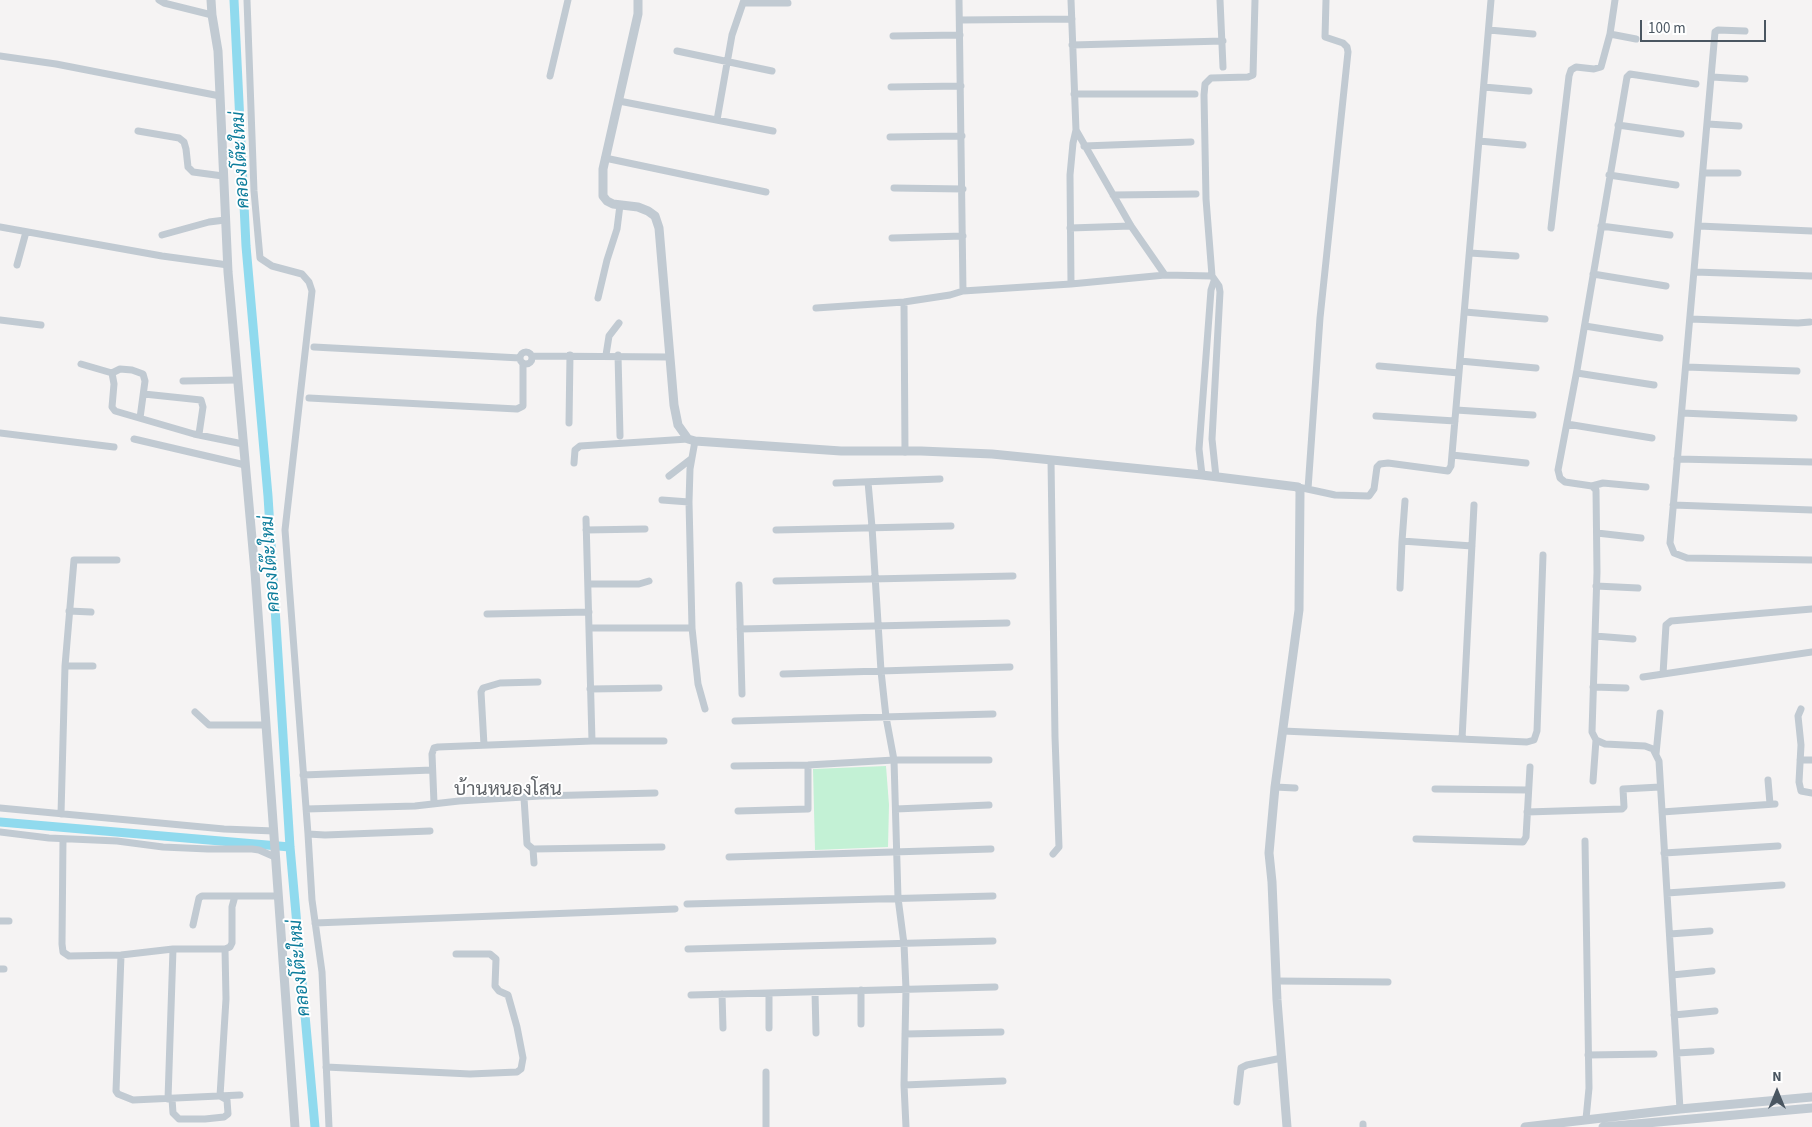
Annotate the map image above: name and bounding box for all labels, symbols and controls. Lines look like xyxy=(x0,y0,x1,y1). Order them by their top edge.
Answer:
scale bar xyxy=(1642,10,1768,42)
text: 100 m xyxy=(1648,18,1686,39)
water label: คลองโต๊ะใหม่ xyxy=(229,111,255,209)
water label: คลองโต๊ะใหม่ xyxy=(258,515,286,613)
district label: บ้านหนองโสน xyxy=(454,780,562,802)
water label: คลองโต๊ะใหม่ xyxy=(286,919,316,1017)
north arrow xyxy=(1752,1067,1802,1117)
text: N xyxy=(1772,1067,1782,1087)

